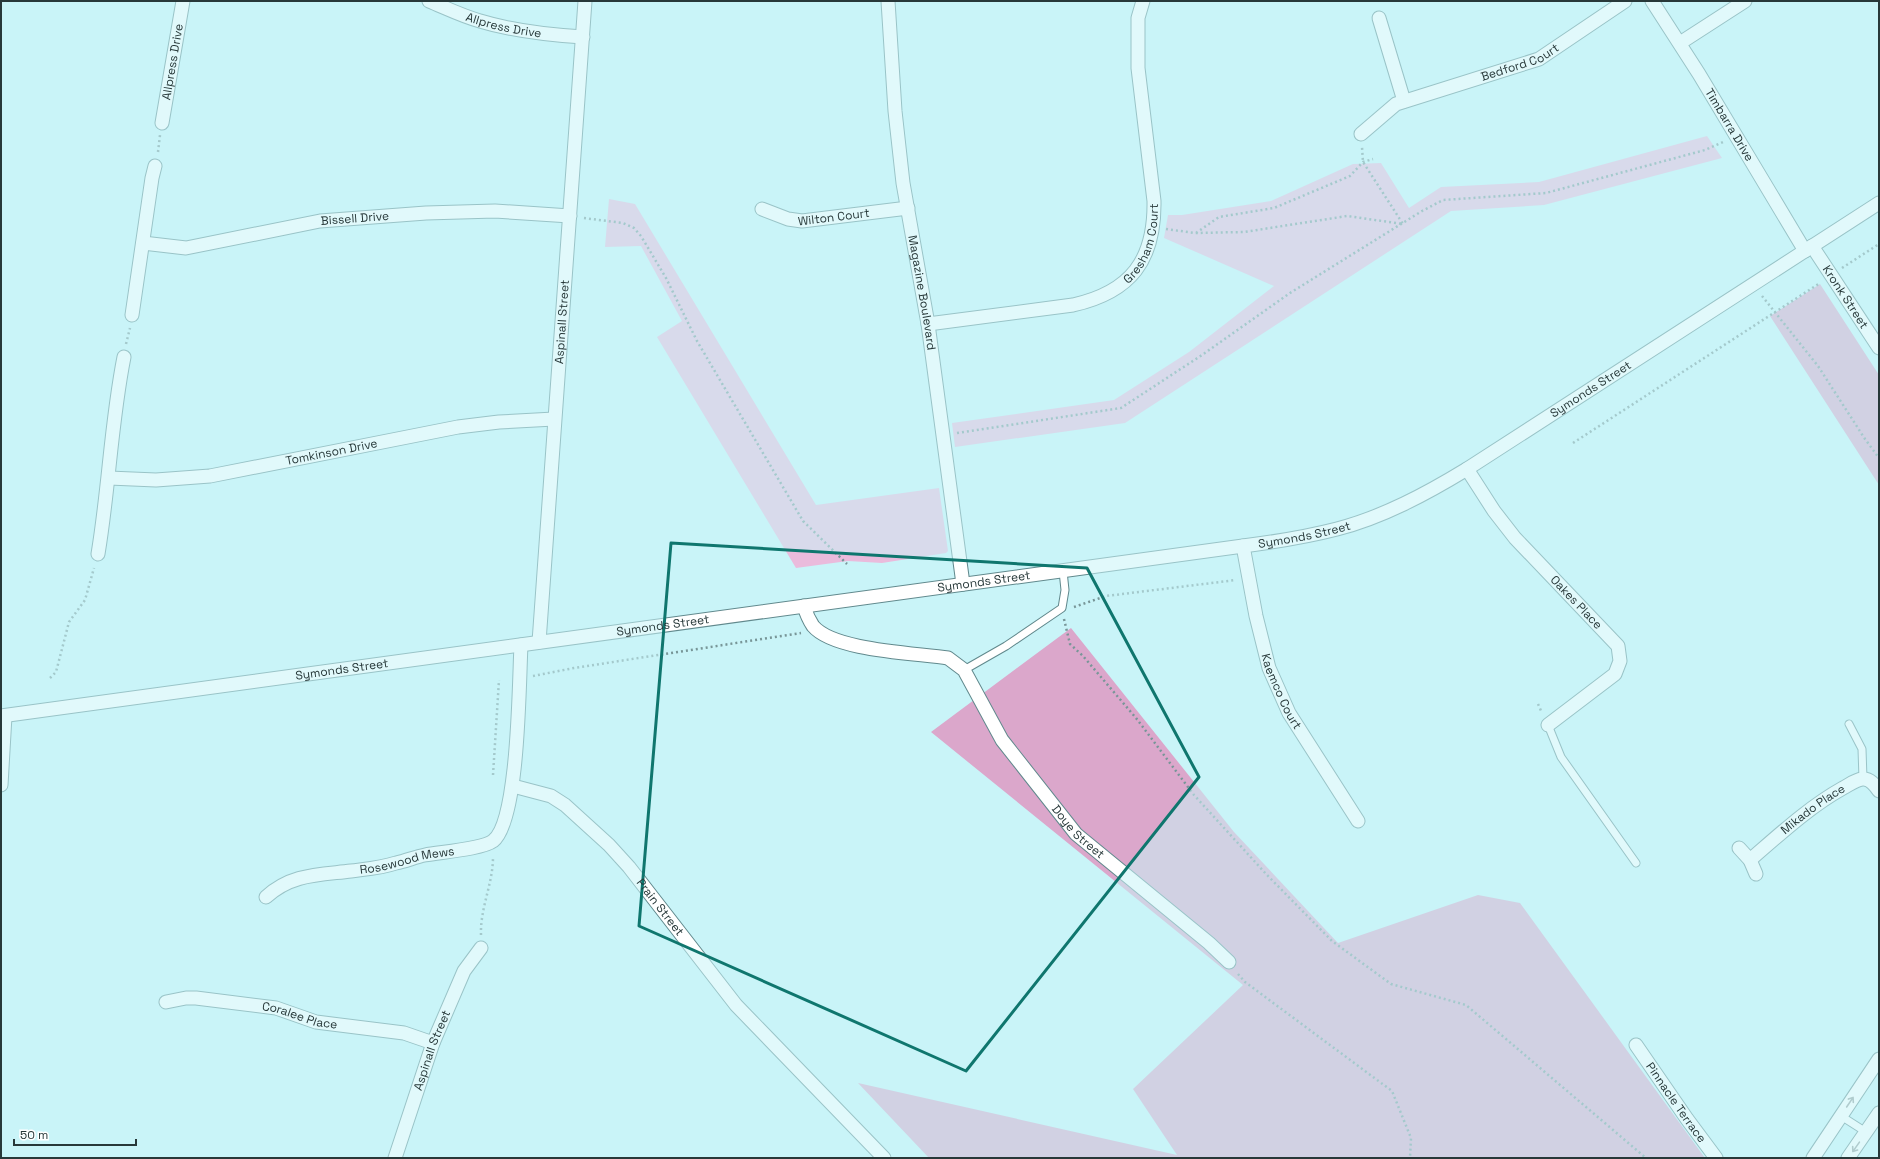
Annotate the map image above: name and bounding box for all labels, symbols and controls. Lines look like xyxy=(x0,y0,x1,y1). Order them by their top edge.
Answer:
street label: Allpress Drive xyxy=(464,9,542,41)
street label: Allpress Drive xyxy=(158,23,187,101)
street label: Bedford Court xyxy=(1479,40,1562,85)
street label: Timbarra Drive xyxy=(1701,85,1757,164)
street label: Gresham Court xyxy=(1120,203,1162,287)
street label: Wilton Court xyxy=(797,205,871,229)
street label: Bissell Drive xyxy=(320,208,390,229)
street label: Magazine Boulevard xyxy=(904,234,939,351)
street label: Kronk Street xyxy=(1819,262,1872,332)
street label: Aspinall Street xyxy=(551,279,573,365)
street label: Symonds Street xyxy=(1547,357,1634,421)
street label: Tomkinson Drive xyxy=(284,435,379,469)
street label: Symonds Street xyxy=(1257,518,1352,552)
street label: Symonds Street xyxy=(936,567,1031,596)
street label: Oakes Place xyxy=(1547,572,1606,633)
street label: Symonds Street xyxy=(615,611,710,640)
street label: Kaemco Court xyxy=(1258,652,1305,732)
street label: Symonds Street xyxy=(294,655,389,684)
street label: Mikado Place xyxy=(1777,780,1848,838)
street label: Doye Street xyxy=(1048,802,1108,862)
street label: Rosewood Mews xyxy=(359,843,455,878)
street label: Prain Street xyxy=(633,875,687,939)
street label: Coralee Place xyxy=(261,998,338,1033)
street label: Aspinall Street xyxy=(410,1008,454,1092)
street label: Pinnacle Terrace xyxy=(1642,1059,1710,1146)
one-way arrow xyxy=(1846,1097,1854,1108)
scale bar xyxy=(14,1121,136,1147)
text: 50 m xyxy=(20,1127,48,1143)
one-way arrow xyxy=(1852,1141,1860,1152)

